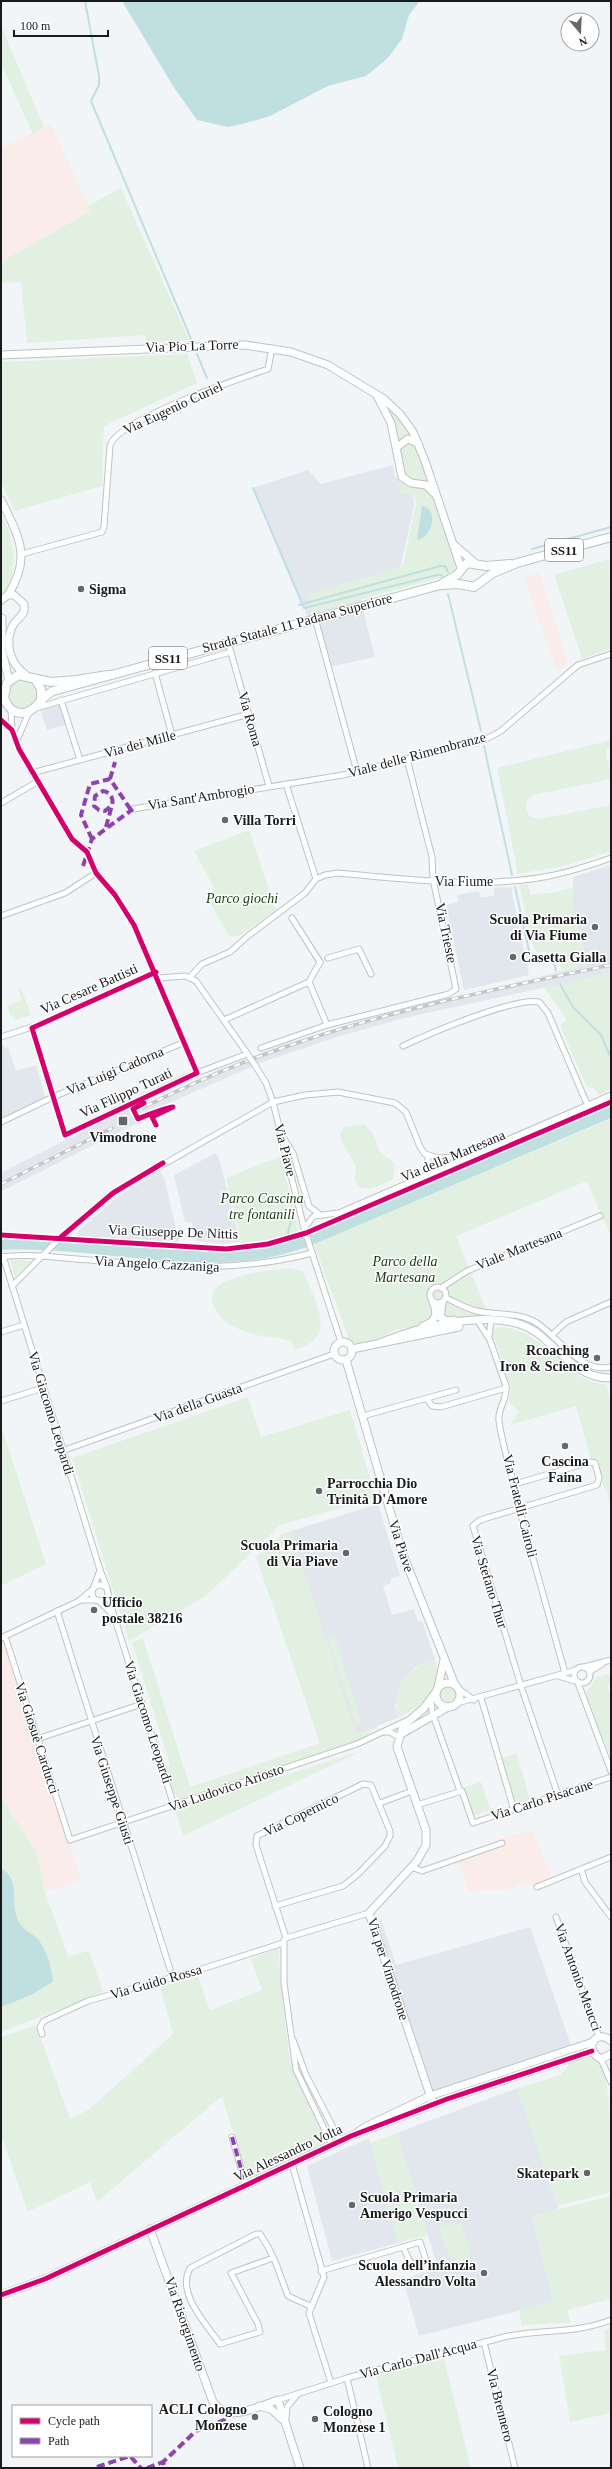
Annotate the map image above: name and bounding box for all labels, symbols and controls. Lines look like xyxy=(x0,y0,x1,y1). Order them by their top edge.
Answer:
scale bar xyxy=(14,12,108,38)
north arrow xyxy=(560,12,600,52)
text: 100 m xyxy=(20,19,51,33)
text: N xyxy=(577,34,589,48)
street label: Via Pio La Torre xyxy=(145,337,239,355)
street label: Via Eugenio Curiel xyxy=(121,378,225,438)
road number: SS11 xyxy=(545,539,583,561)
place label: Sigma xyxy=(89,582,126,597)
marker: Sigma xyxy=(76,584,86,594)
street label: Strada Statale 11 Padana Superiore xyxy=(200,590,394,656)
road number: SS11 xyxy=(149,647,187,669)
street label: Via Roma xyxy=(235,690,265,749)
street label: Via dei Mille xyxy=(102,727,178,761)
street label: Viale delle Rimembranze xyxy=(346,729,488,781)
street label: Via Sant'Ambrogio xyxy=(147,781,255,813)
place label: Villa Torri xyxy=(233,813,296,828)
marker: Villa Torri xyxy=(220,815,230,825)
street label: Via Fiume xyxy=(435,874,493,889)
park label: Parco giochi xyxy=(205,891,278,906)
street label: Via Trieste xyxy=(432,902,460,964)
place label: Scuola Primaria di Via Fiume xyxy=(489,912,587,943)
marker: Scuola Primaria di Via Fiume xyxy=(590,922,600,932)
place label: Casetta Gialla xyxy=(521,950,606,965)
marker: Casetta Gialla xyxy=(508,952,518,962)
street label: Via Cesare Battisti xyxy=(38,961,140,1017)
street label: Via Luigi Cadorna xyxy=(64,1043,167,1098)
street label: Via Filippo Turati xyxy=(77,1065,175,1121)
marker: Vimodrone xyxy=(117,1115,129,1127)
street label: Via Piave xyxy=(271,1122,299,1178)
street label: Via della Martesana xyxy=(399,1127,508,1185)
place label: Vimodrone xyxy=(90,1130,156,1145)
park label: Parco Cascina tre fontanili xyxy=(219,1191,304,1222)
street label: Via Giuseppe De Nittis xyxy=(108,1222,238,1242)
street label: Viale Martesana xyxy=(474,1225,565,1273)
street label: Via Angelo Cazzaniga xyxy=(94,1253,221,1275)
park label: Parco della Martesana xyxy=(371,1254,438,1285)
place label: Rcoaching Iron & Science xyxy=(500,1343,589,1374)
street label: Via Giacomo Leopardi xyxy=(25,1349,77,1477)
marker: Rcoaching Iron & Science xyxy=(592,1353,602,1363)
street label: Via della Guasta xyxy=(152,1380,245,1426)
marker: Cascina Faina xyxy=(560,1441,570,1451)
street label: Via Fratelli Cairoli xyxy=(500,1453,540,1559)
place label: Cascina Faina xyxy=(541,1454,589,1485)
place label: Parrocchia Dio Trinità D'Amore xyxy=(327,1476,427,1507)
marker: Parrocchia Dio Trinità D'Amore xyxy=(314,1486,324,1496)
street label: Via Piave xyxy=(386,1518,416,1574)
street label: Via Stefano Thur xyxy=(468,1534,510,1630)
place label: Scuola Primaria di Via Piave xyxy=(240,1538,338,1569)
marker: Scuola Primaria di Via Piave xyxy=(341,1548,351,1558)
place label: Ufficio postale 38216 xyxy=(102,1595,183,1626)
marker: Ufficio postale 38216 xyxy=(89,1605,99,1615)
street label: Via Giacomo Leopardi xyxy=(121,1659,175,1785)
street label: Via Giosuè Carducci xyxy=(12,1680,62,1796)
street label: Via Giuseppe Giusti xyxy=(87,1734,137,1846)
street label: Via Ludovico Ariosto xyxy=(166,1761,286,1815)
street label: Via Carlo Pisacane xyxy=(489,1776,595,1824)
street label: Via Copernico xyxy=(261,1790,341,1840)
street label: Via per Vimodrone xyxy=(364,1916,412,2022)
street label: Via Antonio Meucci xyxy=(552,1921,604,2033)
street label: Via Guido Rossa xyxy=(108,1962,204,2002)
street label: Via Alessandro Volta xyxy=(232,2121,345,2185)
place label: Skatepark xyxy=(517,2166,579,2181)
marker: Skatepark xyxy=(582,2168,592,2178)
place label: Scuola Primaria Amerigo Vespucci xyxy=(360,2190,468,2221)
marker: Scuola Primaria Amerigo Vespucci xyxy=(347,2200,357,2210)
place label: Scuola dell’infanzia Alessandro Volta xyxy=(358,2258,476,2289)
marker: Scuola dell’infanzia Alessandro Volta xyxy=(479,2268,489,2278)
street label: Via Risorgimento xyxy=(162,2275,208,2373)
street label: Via Carlo Dall'Acqua xyxy=(358,2336,479,2382)
street label: Via Brennero xyxy=(484,2367,516,2443)
place label: ACLI Cologno Monzese xyxy=(159,2402,247,2433)
place label: Cologno Monzese 1 xyxy=(323,2404,386,2435)
legend xyxy=(12,2405,152,2457)
marker: ACLI Cologno Monzese xyxy=(250,2412,260,2422)
text: Cycle path xyxy=(48,2414,100,2428)
marker: Cologno Monzese 1 xyxy=(310,2414,320,2424)
text: Path xyxy=(48,2434,69,2448)

